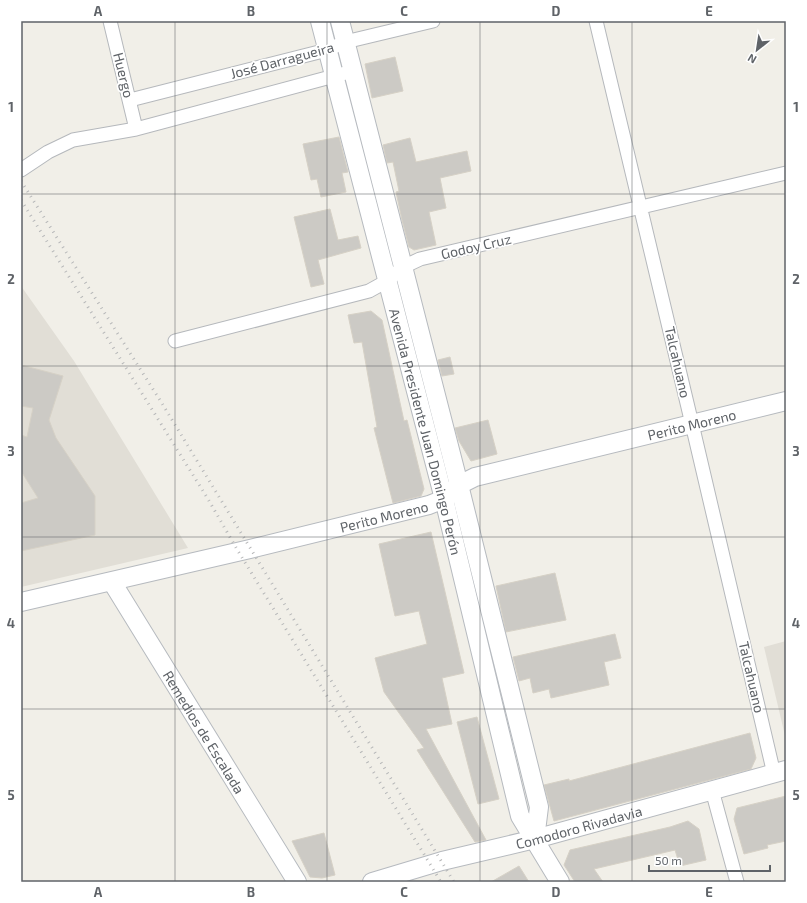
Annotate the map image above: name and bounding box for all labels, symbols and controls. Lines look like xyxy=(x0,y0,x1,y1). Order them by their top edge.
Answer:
text: A xyxy=(94,3,103,19)
text: B xyxy=(247,3,255,19)
text: C xyxy=(400,3,408,19)
text: D xyxy=(552,3,561,19)
text: E xyxy=(705,3,713,19)
north arrow xyxy=(737,30,777,70)
street label: José Darragueira xyxy=(228,38,336,82)
street label: Huergo xyxy=(110,51,138,99)
text: N xyxy=(745,51,758,67)
text: 1 xyxy=(8,99,14,115)
text: 1 xyxy=(793,99,799,115)
street label: Godoy Cruz xyxy=(439,230,513,262)
text: 2 xyxy=(7,271,15,287)
text: 2 xyxy=(792,271,800,287)
street label: Avenida Presidente Juan Domingo Perón xyxy=(386,306,466,557)
street label: Talcahuano xyxy=(661,324,695,400)
street label: Perito Moreno xyxy=(646,405,738,443)
text: 3 xyxy=(7,443,15,459)
text: 3 xyxy=(792,443,800,459)
street label: Perito Moreno xyxy=(338,497,430,535)
text: 4 xyxy=(7,615,15,631)
text: 4 xyxy=(792,615,800,631)
street label: Talcahuano xyxy=(735,639,769,715)
street label: Remedios de Escalada xyxy=(160,667,249,796)
text: 5 xyxy=(7,787,15,803)
text: 5 xyxy=(792,787,800,803)
street label: Comodoro Rivadavia xyxy=(514,802,644,852)
scale bar xyxy=(649,847,770,873)
text: 50 m xyxy=(655,853,682,867)
text: A xyxy=(94,884,103,900)
text: B xyxy=(247,884,255,900)
text: C xyxy=(400,884,408,900)
text: D xyxy=(552,884,561,900)
text: E xyxy=(705,884,713,900)

